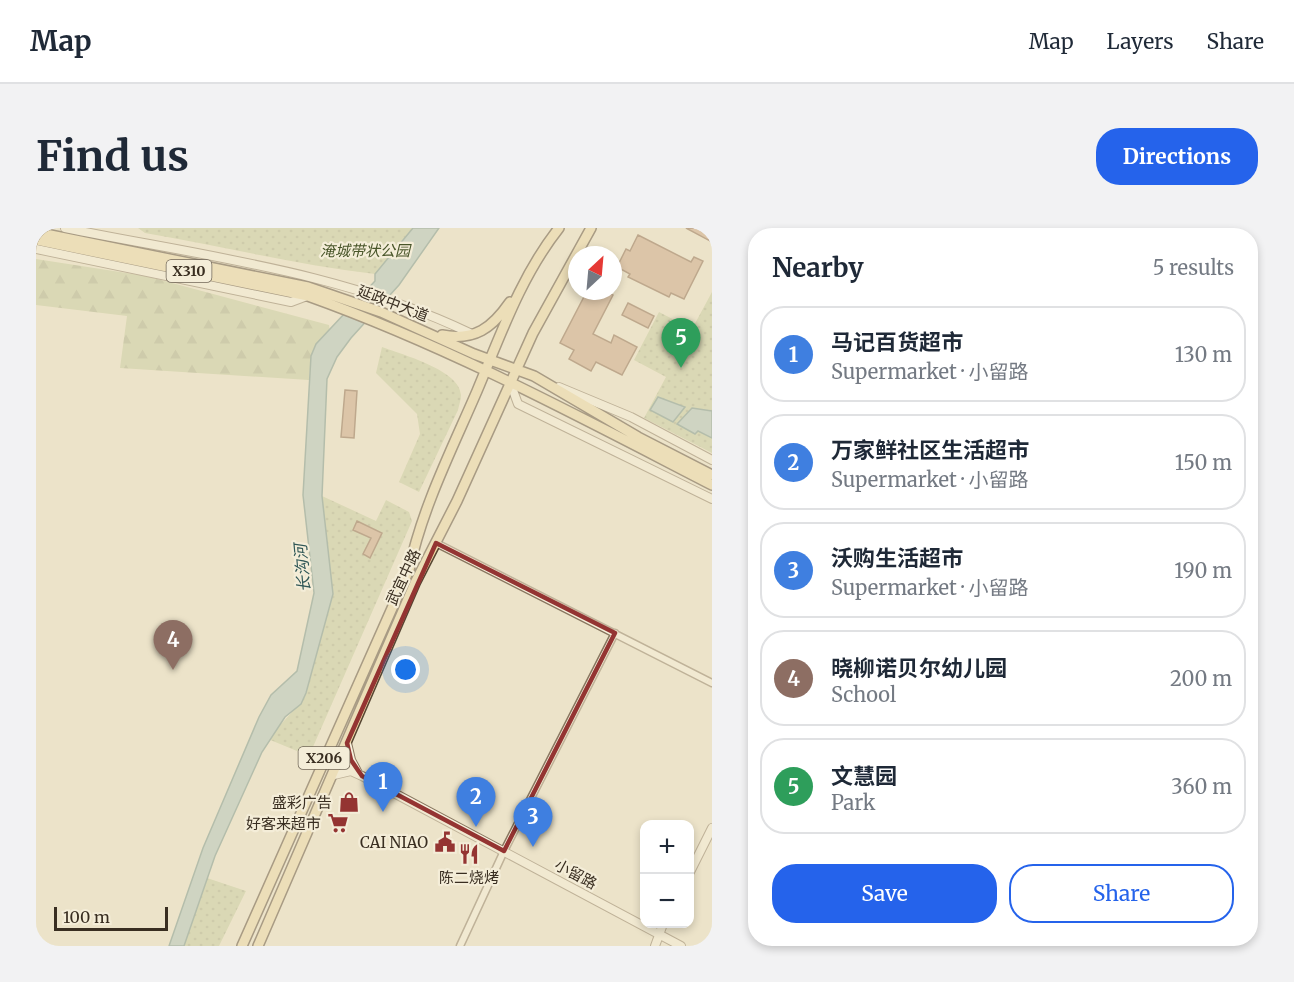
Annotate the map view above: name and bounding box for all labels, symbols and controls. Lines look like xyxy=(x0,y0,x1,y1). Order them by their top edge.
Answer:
text: Map xyxy=(30,23,92,59)
text: Map xyxy=(1029,28,1074,55)
text: Layers xyxy=(1107,28,1174,55)
text: Share xyxy=(1207,28,1264,55)
button: Directions xyxy=(1096,128,1258,185)
text: Find us xyxy=(36,130,189,182)
park label: 淹城带状公园 xyxy=(320,241,412,260)
north arrow xyxy=(568,246,622,300)
text: Nearby xyxy=(772,251,864,284)
text: 5 results xyxy=(1153,255,1234,280)
road number: X310 xyxy=(166,260,212,282)
street label: 延政中大道 xyxy=(355,281,431,325)
pin: 5 xyxy=(662,318,700,368)
text: 马记百货超市 xyxy=(831,328,963,356)
text: 1 xyxy=(789,342,798,367)
text: 130 m xyxy=(1175,342,1232,367)
text: Supermarket · 小留路 xyxy=(831,359,1029,384)
text: 万家鲜社区生活超市 xyxy=(831,436,1029,464)
text: 2 xyxy=(788,450,799,475)
text: 150 m xyxy=(1175,450,1232,475)
text: Supermarket · 小留路 xyxy=(831,467,1029,492)
water label: 长沟河 xyxy=(290,540,314,593)
text: 沃购生活超市 xyxy=(831,544,963,572)
street label: 武宜中路 xyxy=(382,546,424,608)
text: 3 xyxy=(788,558,799,583)
text: 190 m xyxy=(1174,558,1232,583)
text: Supermarket · 小留路 xyxy=(831,575,1029,600)
pin: 4 xyxy=(154,620,192,670)
text: 晓柳诺贝尔幼儿园 xyxy=(831,654,1007,682)
your location xyxy=(391,655,420,684)
text: 4 xyxy=(787,666,800,691)
text: 200 m xyxy=(1170,666,1232,691)
text: School xyxy=(831,682,896,707)
road number: X206 xyxy=(298,747,350,769)
pin: 1 xyxy=(364,762,402,812)
text: 文慧园 xyxy=(831,762,897,790)
text: 5 xyxy=(788,774,799,799)
text: 360 m xyxy=(1171,774,1232,799)
pin: 2 xyxy=(456,778,496,827)
shop icon: 盛彩广告 xyxy=(337,790,361,814)
text: Park xyxy=(831,790,875,815)
place label: 盛彩广告 xyxy=(272,793,332,812)
pin: 3 xyxy=(514,798,552,847)
supermarket icon: 好客来超市 xyxy=(326,811,350,835)
place label: 好客来超市 xyxy=(246,814,321,833)
map controls xyxy=(640,820,694,928)
button: + xyxy=(640,820,694,874)
public building icon: CAI NIAO xyxy=(433,830,457,854)
place label: CAI NIAO xyxy=(360,833,428,852)
restaurant icon: 陈二烧烤 xyxy=(457,842,481,866)
street label: 小留路 xyxy=(552,855,600,893)
button: Save xyxy=(772,864,997,923)
button: Share xyxy=(1009,864,1234,923)
place label: 陈二烧烤 xyxy=(439,868,499,887)
button: − xyxy=(640,874,694,928)
scale bar xyxy=(54,904,168,932)
text: 100 m xyxy=(63,907,110,927)

